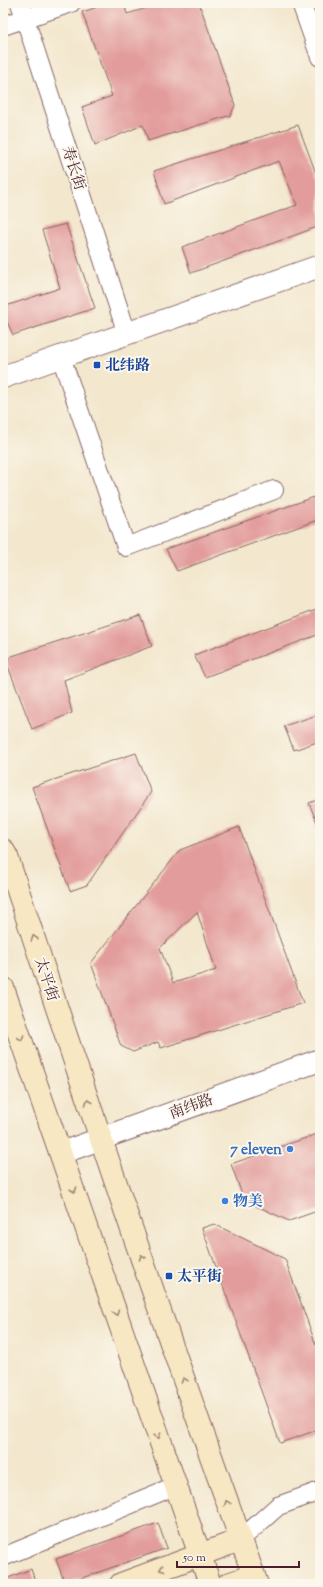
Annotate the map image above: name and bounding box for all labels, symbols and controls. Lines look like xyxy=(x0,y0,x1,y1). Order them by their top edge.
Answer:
street label: 寿长街 xyxy=(56,144,90,193)
place label: 北纬路 xyxy=(105,356,150,377)
marker: 北纬路 xyxy=(92,360,102,370)
one-way arrow xyxy=(30,935,39,942)
street label: 太平街 xyxy=(29,955,63,1004)
one-way arrow xyxy=(16,1034,24,1041)
street label: 南纬路 xyxy=(167,1090,216,1125)
one-way arrow xyxy=(84,1098,93,1105)
place label: 7 eleven xyxy=(230,1140,282,1161)
marker: 7 eleven xyxy=(285,1144,295,1154)
one-way arrow xyxy=(69,1186,78,1193)
place label: 物美 xyxy=(233,1192,263,1213)
marker: 物美 xyxy=(220,1196,230,1206)
one-way arrow xyxy=(138,1254,147,1261)
place label: 太平街 xyxy=(177,1267,222,1288)
marker: 太平街 xyxy=(164,1271,174,1281)
one-way arrow xyxy=(111,1309,120,1316)
one-way arrow xyxy=(181,1377,189,1384)
one-way arrow xyxy=(153,1432,162,1439)
one-way arrow xyxy=(223,1499,232,1506)
scale bar xyxy=(177,1543,299,1569)
text: 50 m xyxy=(182,1549,206,1567)
one-way arrow xyxy=(159,1564,166,1572)

